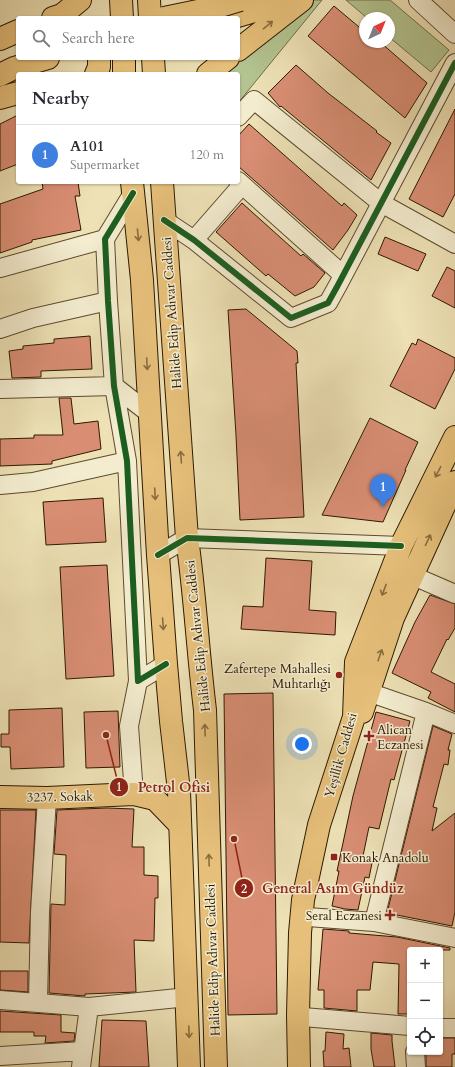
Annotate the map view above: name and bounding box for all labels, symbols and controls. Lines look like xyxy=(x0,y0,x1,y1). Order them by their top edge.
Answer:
north arrow xyxy=(359,12,395,48)
search box xyxy=(16,16,240,60)
one-way arrow xyxy=(263,21,274,30)
icon: search xyxy=(30,27,52,49)
text: Search here xyxy=(62,28,135,48)
text: Nearby xyxy=(32,87,89,110)
text: A101 xyxy=(70,136,104,156)
text: 1 xyxy=(42,146,48,164)
text: 120 m xyxy=(190,146,224,164)
text: Supermarket xyxy=(70,156,140,174)
one-way arrow xyxy=(134,228,141,241)
street label: Halide Edip Adıvar Caddesi xyxy=(158,236,186,390)
one-way arrow xyxy=(143,357,151,370)
one-way arrow xyxy=(178,451,185,464)
one-way arrow xyxy=(433,466,441,478)
pin: 1 xyxy=(370,474,396,507)
one-way arrow xyxy=(151,487,158,500)
one-way arrow xyxy=(425,534,432,546)
street label: Halide Edip Adıvar Caddesi xyxy=(181,559,215,713)
one-way arrow xyxy=(379,584,387,596)
one-way arrow xyxy=(160,617,167,630)
one-way arrow xyxy=(377,649,385,661)
place label: Zafertepe Mahallesi Muhtarlığı xyxy=(224,660,331,693)
marker: Zafertepe Mahallesi Muhtarlığı xyxy=(334,670,344,680)
street label: Yeşillik Caddesi xyxy=(320,710,362,800)
place label: Alican Eczanesi xyxy=(377,721,424,754)
one-way arrow xyxy=(202,724,209,737)
marker: Alican Eczanesi xyxy=(364,731,374,741)
your location xyxy=(292,734,312,754)
callout: Petrol Ofisi xyxy=(109,774,218,800)
text: Petrol Ofisi xyxy=(138,778,211,797)
text: 1 xyxy=(116,779,122,795)
street label: 3237. Sokak xyxy=(27,787,93,807)
place label: Konak Anadolu xyxy=(342,849,429,867)
marker: Konak Anadolu xyxy=(329,852,339,862)
one-way arrow xyxy=(206,854,213,867)
callout: General Asım Gündüz xyxy=(234,875,412,901)
text: General Asım Gündüz xyxy=(262,879,404,898)
text: 2 xyxy=(241,881,247,897)
street label: Halide Edip Adıvar Caddesi xyxy=(201,883,225,1036)
place label: Seral Eczanesi xyxy=(306,907,382,925)
marker: Seral Eczanesi xyxy=(385,910,395,920)
map controls xyxy=(407,947,443,1055)
button: + xyxy=(407,947,443,983)
button: − xyxy=(407,983,443,1019)
button: locate xyxy=(407,1019,443,1055)
one-way arrow xyxy=(185,1025,192,1038)

